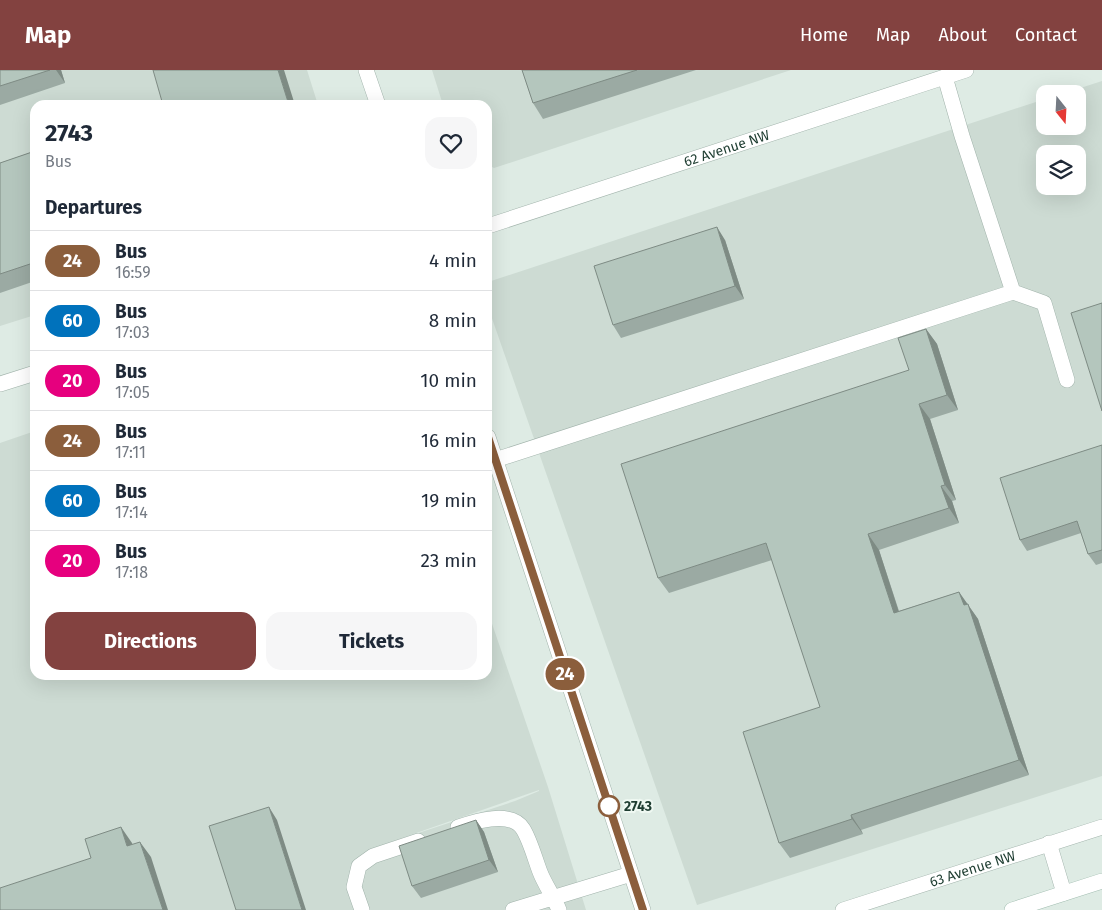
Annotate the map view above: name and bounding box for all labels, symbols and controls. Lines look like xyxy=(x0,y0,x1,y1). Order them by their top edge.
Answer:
text: Map xyxy=(25,21,71,49)
text: Home xyxy=(800,24,848,46)
text: Map xyxy=(876,24,910,46)
text: About xyxy=(938,24,987,46)
text: Contact xyxy=(1015,24,1077,46)
north arrow xyxy=(1036,85,1086,135)
map controls xyxy=(1036,85,1086,195)
button: heart xyxy=(425,117,477,169)
text: 2743 xyxy=(45,119,93,147)
street label: 62 Avenue NW xyxy=(682,126,772,170)
button: layers xyxy=(1036,145,1086,195)
text: Bus xyxy=(45,152,72,171)
text: Departures xyxy=(45,196,142,219)
text: Bus xyxy=(115,240,147,263)
text: 4 min xyxy=(429,249,477,272)
text: 24 xyxy=(63,250,82,272)
text: 16:59 xyxy=(115,263,151,282)
text: Bus xyxy=(115,300,147,323)
text: 8 min xyxy=(429,309,477,332)
text: 60 xyxy=(62,310,83,332)
text: 17:03 xyxy=(115,323,150,342)
text: Bus xyxy=(115,360,147,383)
text: 10 min xyxy=(420,369,477,392)
text: 20 xyxy=(63,370,82,392)
text: 17:05 xyxy=(115,383,150,402)
text: Bus xyxy=(115,420,147,443)
text: 16 min xyxy=(421,429,477,452)
text: 24 xyxy=(63,430,82,452)
text: 17:11 xyxy=(115,443,146,462)
text: Bus xyxy=(115,480,147,503)
text: 19 min xyxy=(421,489,477,512)
text: 60 xyxy=(62,490,83,512)
text: 17:14 xyxy=(115,503,148,522)
text: Bus xyxy=(115,540,147,563)
text: 23 min xyxy=(420,549,477,572)
text: 20 xyxy=(63,550,82,572)
text: 17:18 xyxy=(115,563,148,582)
button: Directions xyxy=(45,612,256,670)
button: Tickets xyxy=(266,612,477,670)
line badge: 24 xyxy=(542,658,588,690)
text: 24 xyxy=(556,663,574,685)
marker: 2743 xyxy=(598,795,620,817)
place label: 2743 xyxy=(624,798,652,815)
street label: 63 Avenue NW xyxy=(927,847,1018,890)

